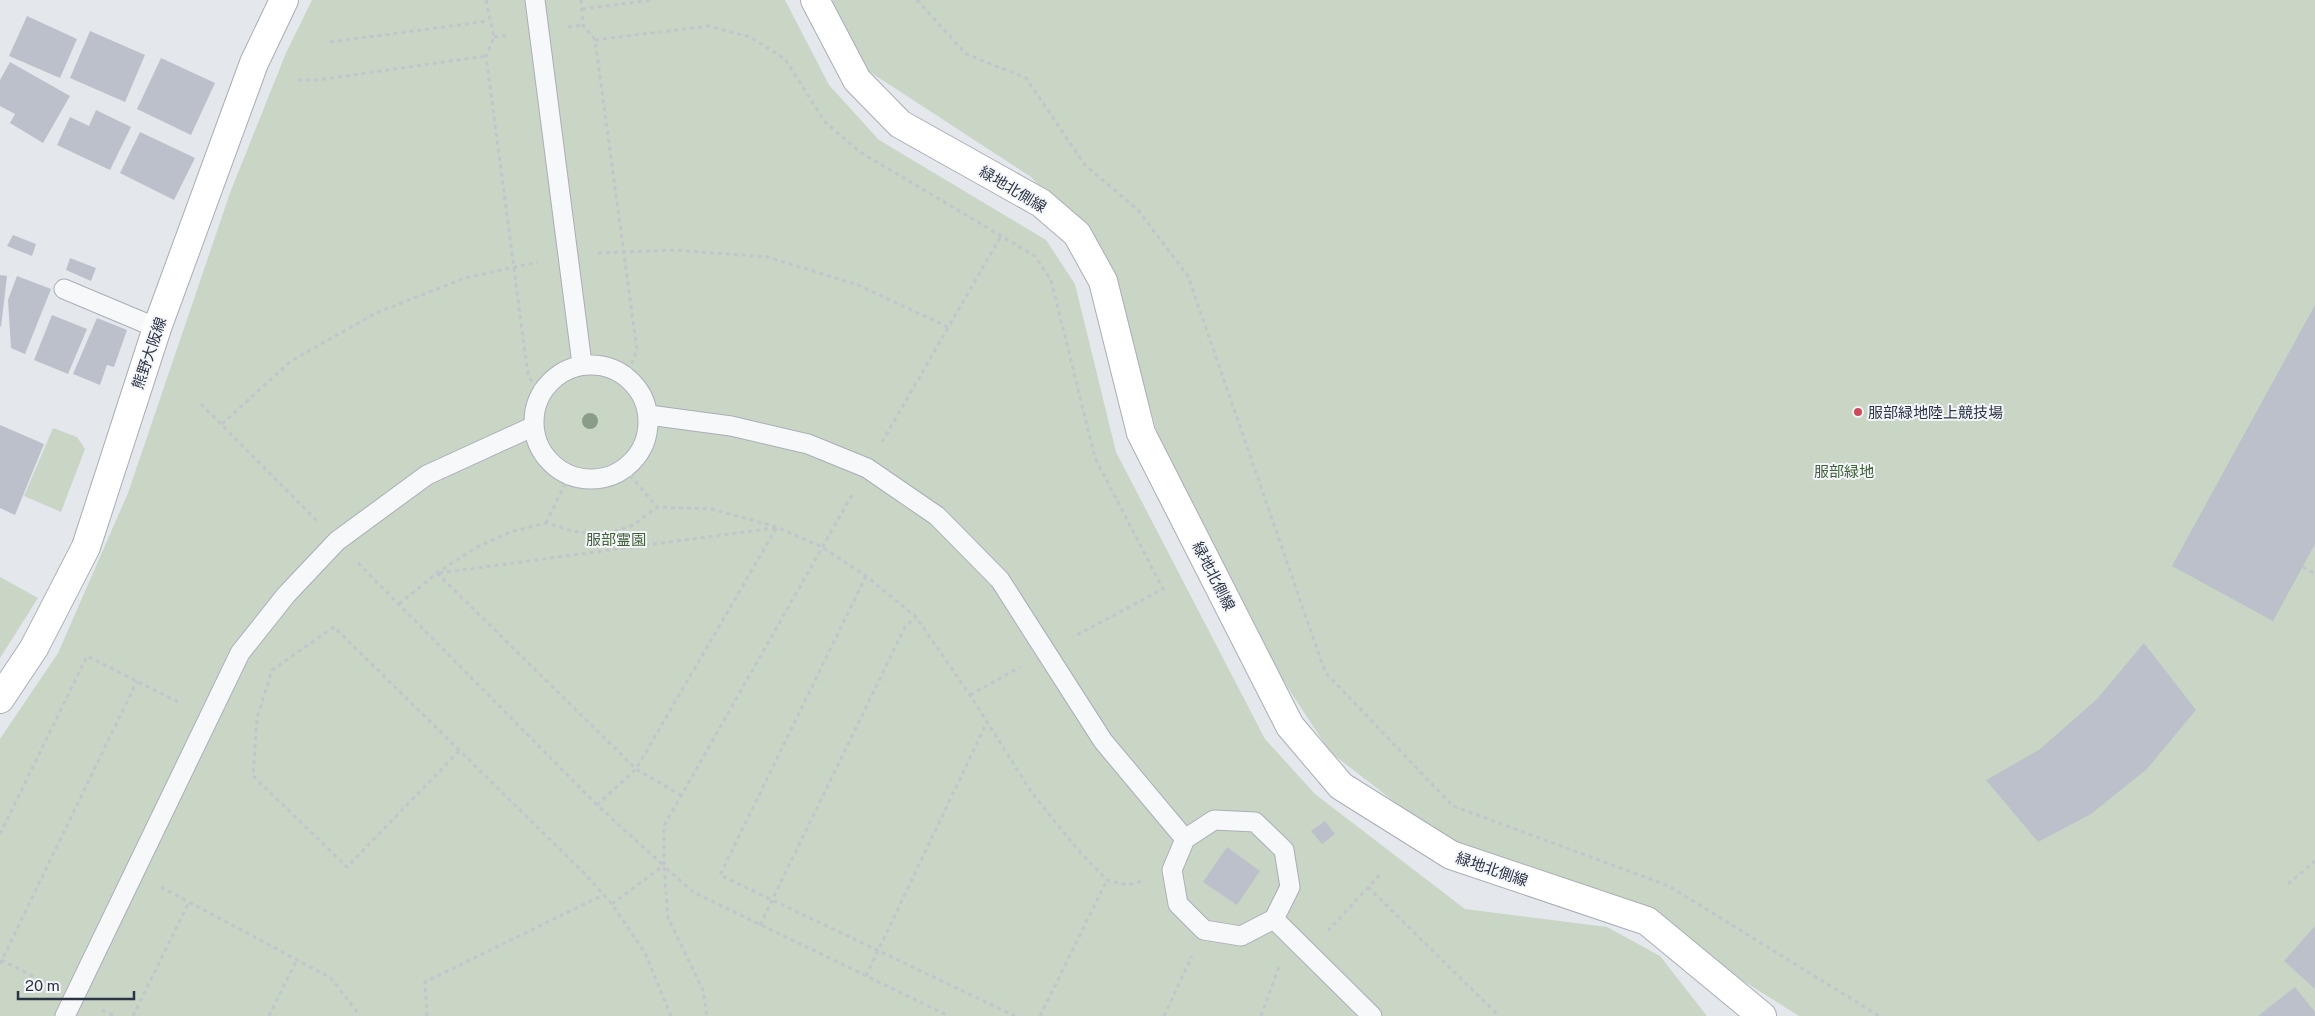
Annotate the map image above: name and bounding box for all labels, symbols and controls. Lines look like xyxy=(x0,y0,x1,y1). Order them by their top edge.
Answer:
street label: 緑地北側線 xyxy=(976,162,1050,216)
street label: 熊野大阪線 xyxy=(129,315,169,391)
place label: 服部緑地陸上競技場 xyxy=(1868,404,2003,421)
marker: 服部緑地陸上競技場 xyxy=(1852,406,1864,418)
park label: 服部緑地 xyxy=(1814,463,1874,480)
park label: 服部霊園 xyxy=(586,531,646,548)
street label: 緑地北側線 xyxy=(1189,539,1239,613)
street label: 緑地北側線 xyxy=(1454,849,1530,889)
scale bar xyxy=(18,968,134,1000)
text: 20 m xyxy=(25,977,60,994)

